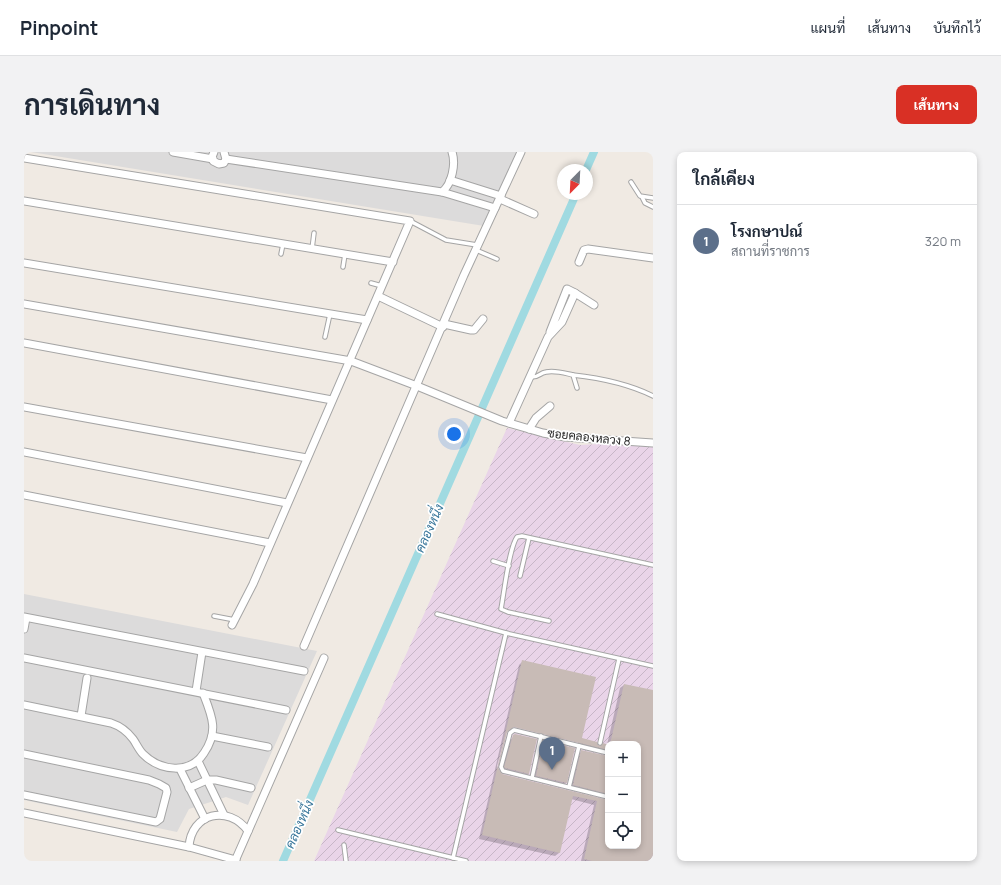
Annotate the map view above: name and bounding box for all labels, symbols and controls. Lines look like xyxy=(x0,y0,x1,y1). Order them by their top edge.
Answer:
text: Pinpoint xyxy=(20,15,98,41)
text: แผนที่ xyxy=(810,18,845,37)
text: เส้นทาง xyxy=(867,18,911,37)
text: บันทึกไว้ xyxy=(933,18,981,37)
text: การเดินทาง xyxy=(24,85,160,123)
button: เส้นทาง xyxy=(896,85,977,124)
north arrow xyxy=(557,164,593,200)
text: ใกล้เคียง xyxy=(693,167,755,190)
text: โรงกษาปณ์ xyxy=(731,221,803,242)
text: 1 xyxy=(703,232,709,250)
text: 320 m xyxy=(925,232,961,250)
text: สถานที่ราชการ xyxy=(731,242,810,260)
your location xyxy=(444,424,464,444)
street label: ซอยคลองหลวง 8 xyxy=(547,424,631,450)
water label: คลองหนึ่ง xyxy=(408,500,448,555)
pin: 1 xyxy=(539,737,565,770)
map controls xyxy=(605,741,641,849)
button: + xyxy=(605,741,641,777)
button: − xyxy=(605,777,641,813)
water label: คลองหนึ่ง xyxy=(278,796,318,851)
button: locate xyxy=(605,813,641,849)

